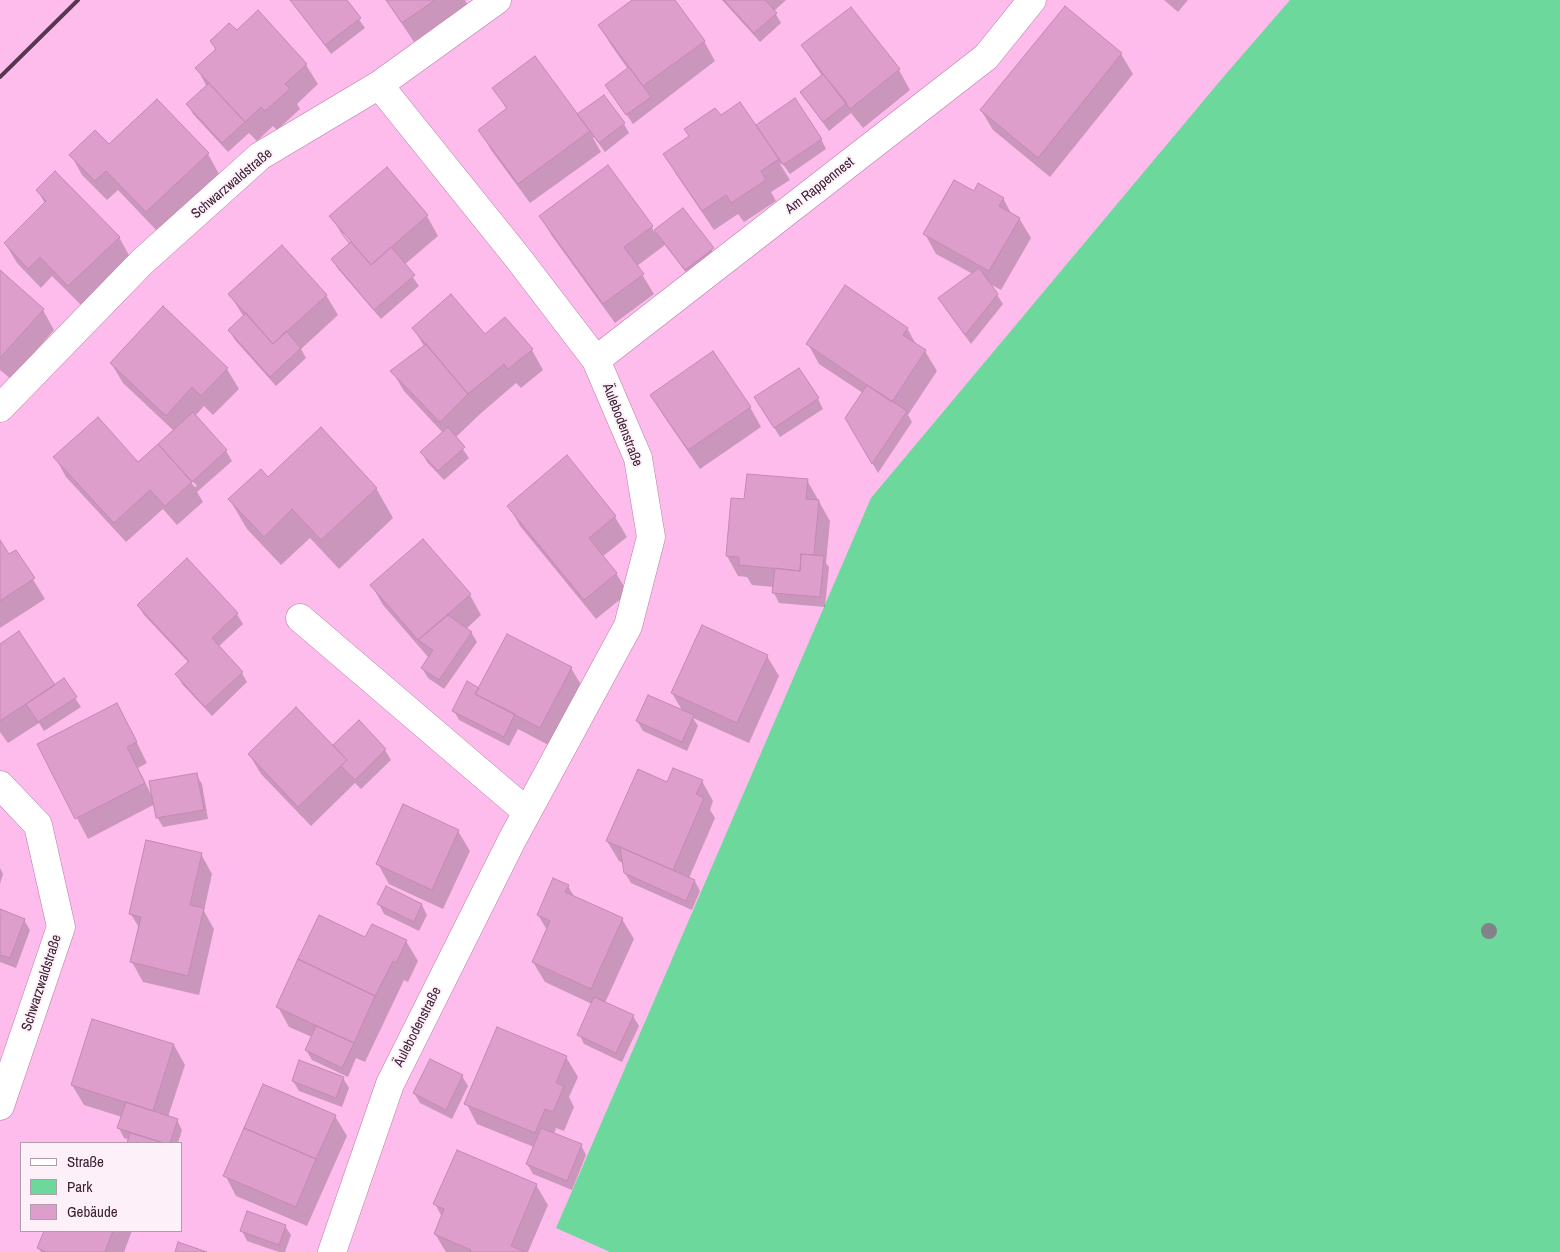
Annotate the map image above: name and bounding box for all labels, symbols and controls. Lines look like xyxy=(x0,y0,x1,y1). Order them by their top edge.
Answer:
street label: Schwarzwaldstraße xyxy=(188,145,276,223)
street label: Am Rappennest xyxy=(782,154,858,218)
street label: Äulebodenstraße xyxy=(598,381,646,469)
street label: Schwarzwaldstraße xyxy=(19,933,65,1033)
street label: Äulebodenstraße xyxy=(391,984,445,1070)
legend xyxy=(20,1142,182,1232)
text: Straße xyxy=(67,1151,104,1172)
text: Park xyxy=(67,1176,92,1197)
text: Gebäude xyxy=(67,1201,118,1222)

